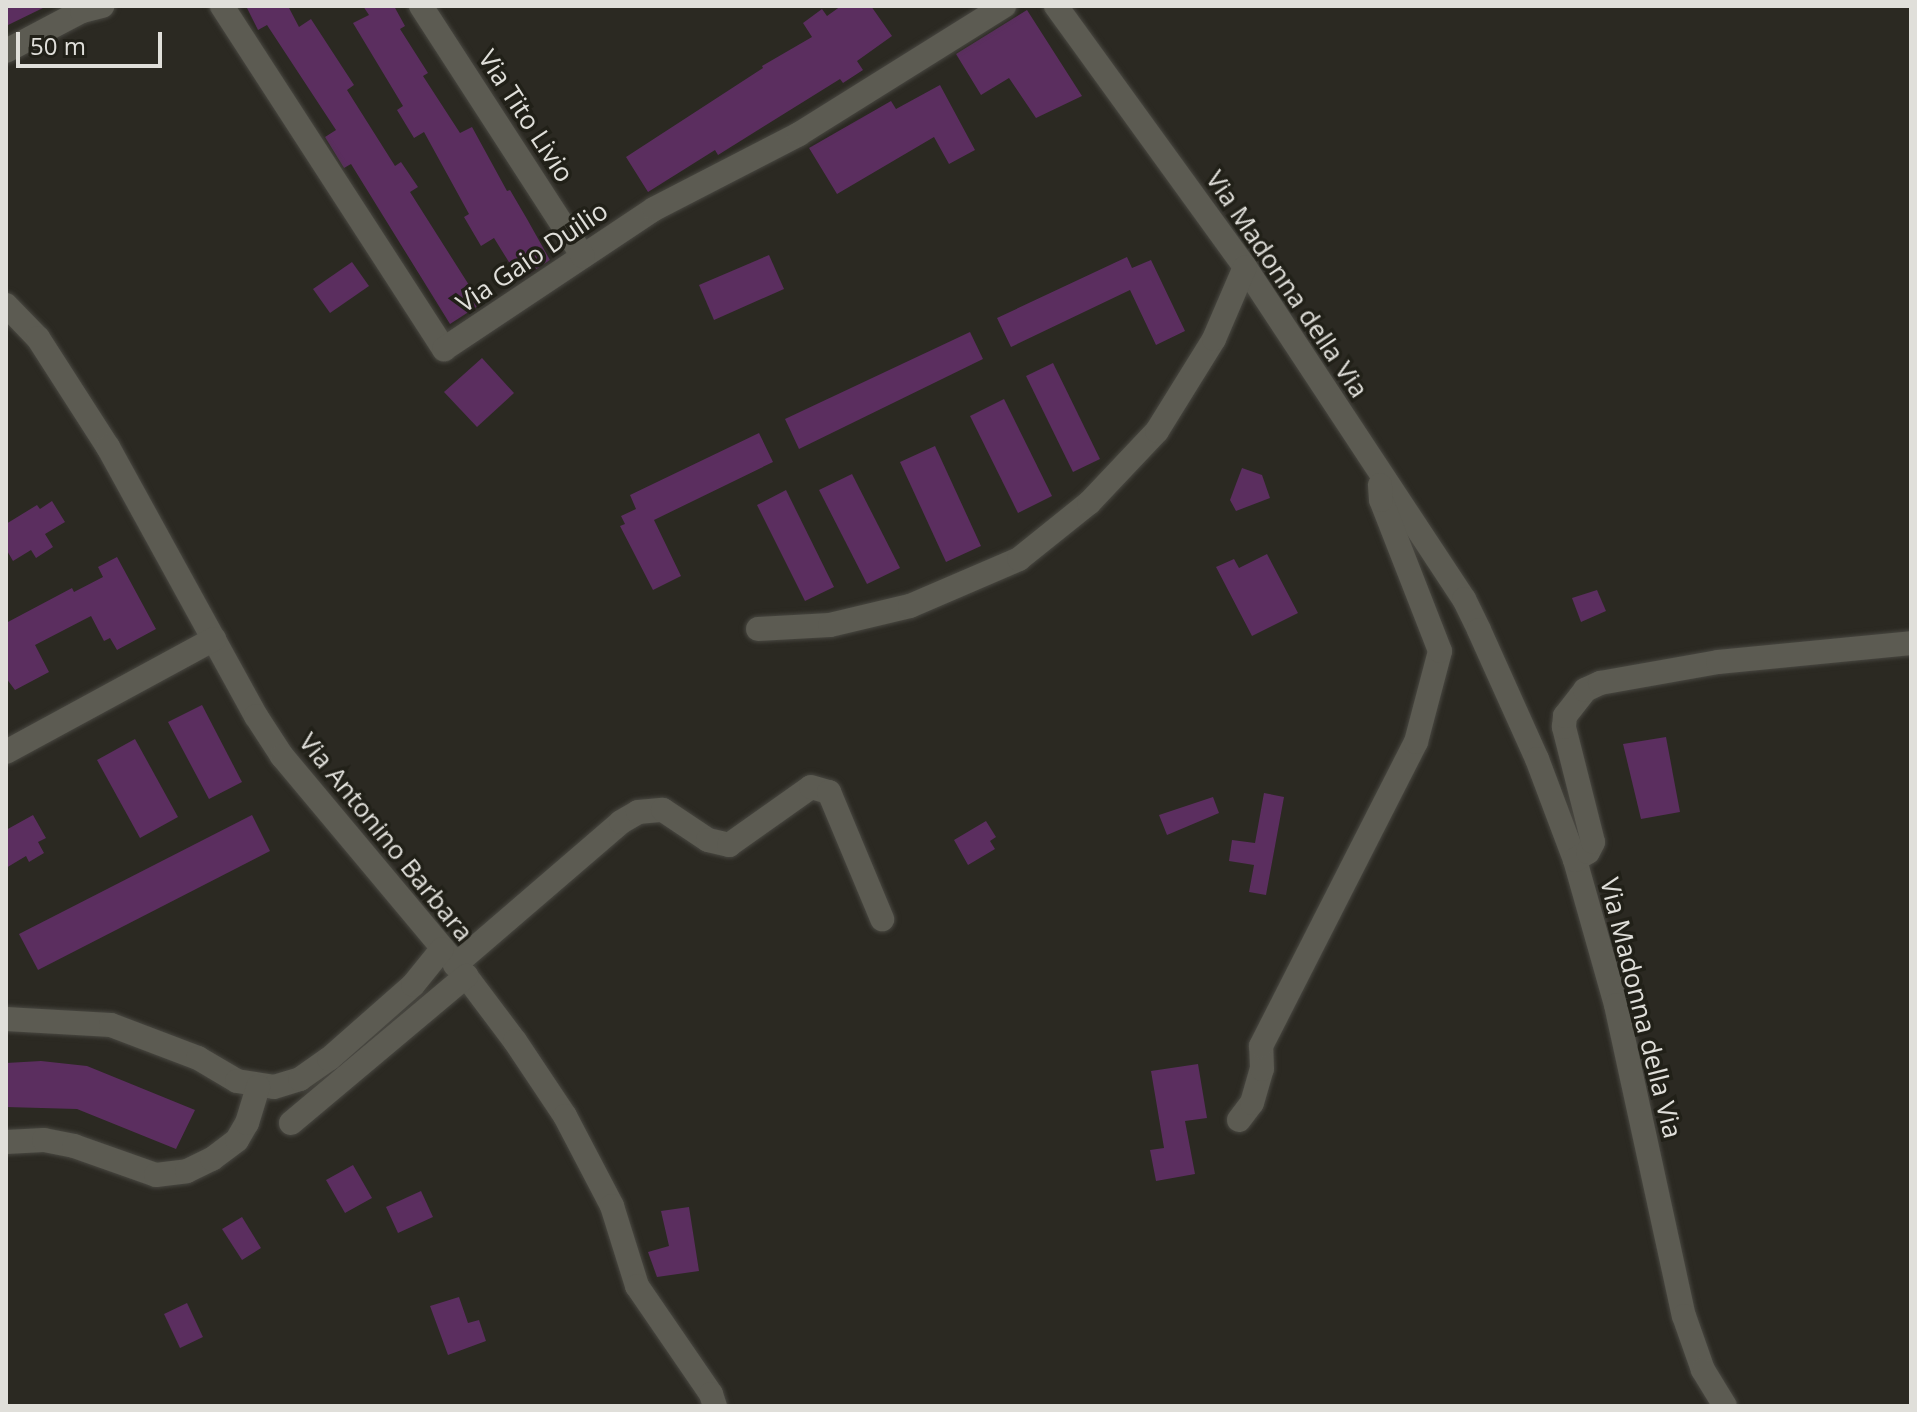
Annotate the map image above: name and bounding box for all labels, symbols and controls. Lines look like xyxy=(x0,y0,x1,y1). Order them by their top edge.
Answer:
scale bar xyxy=(20,16,166,66)
text: 50 m xyxy=(30,29,86,62)
street label: Via Tito Livio xyxy=(472,44,580,188)
street label: Via Madonna della Via xyxy=(1199,165,1375,403)
street label: Via Gaio Duilio xyxy=(450,195,614,319)
street label: Via Antonino Barbara xyxy=(292,727,480,947)
street label: Via Madonna della Via xyxy=(1594,875,1688,1141)

